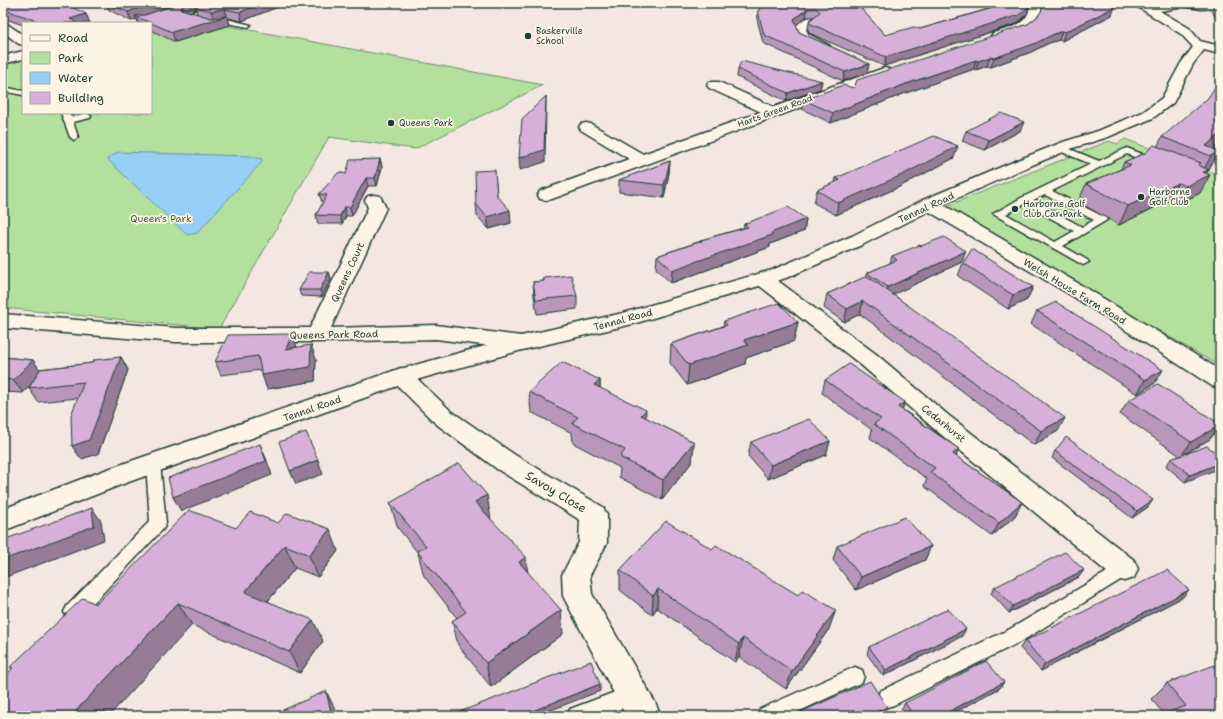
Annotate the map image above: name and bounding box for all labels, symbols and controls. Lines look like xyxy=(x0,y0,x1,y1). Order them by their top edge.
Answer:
legend xyxy=(22,22,152,114)
place label: Baskerville School xyxy=(536,25,583,47)
text: Road xyxy=(58,30,89,46)
marker: Baskerville School xyxy=(523,31,533,41)
text: Park xyxy=(58,50,84,66)
text: Water xyxy=(58,70,94,86)
text: Building xyxy=(58,90,104,106)
street label: Harts Green Road xyxy=(736,92,814,130)
place label: Queens Park xyxy=(399,117,453,129)
marker: Queens Park xyxy=(386,118,396,128)
place label: Harborne Golf Club xyxy=(1149,186,1190,208)
street label: Tennal Road xyxy=(896,189,957,226)
marker: Harborne Golf Club xyxy=(1136,192,1146,202)
place label: Harborne Golf Club Car Park xyxy=(1023,198,1086,220)
marker: Harborne Golf Club Car Park xyxy=(1010,204,1020,214)
park label: Queen's Park xyxy=(130,212,192,225)
street label: Queens Court xyxy=(328,240,367,304)
street label: Welsh House Farm Road xyxy=(1021,256,1129,328)
street label: Tennal Road xyxy=(592,305,655,334)
street label: Queens Park Road xyxy=(290,327,379,342)
street label: Tennal Road xyxy=(281,392,343,424)
street label: Cedarhurst xyxy=(919,402,969,445)
street label: Savoy Close xyxy=(523,468,590,517)

